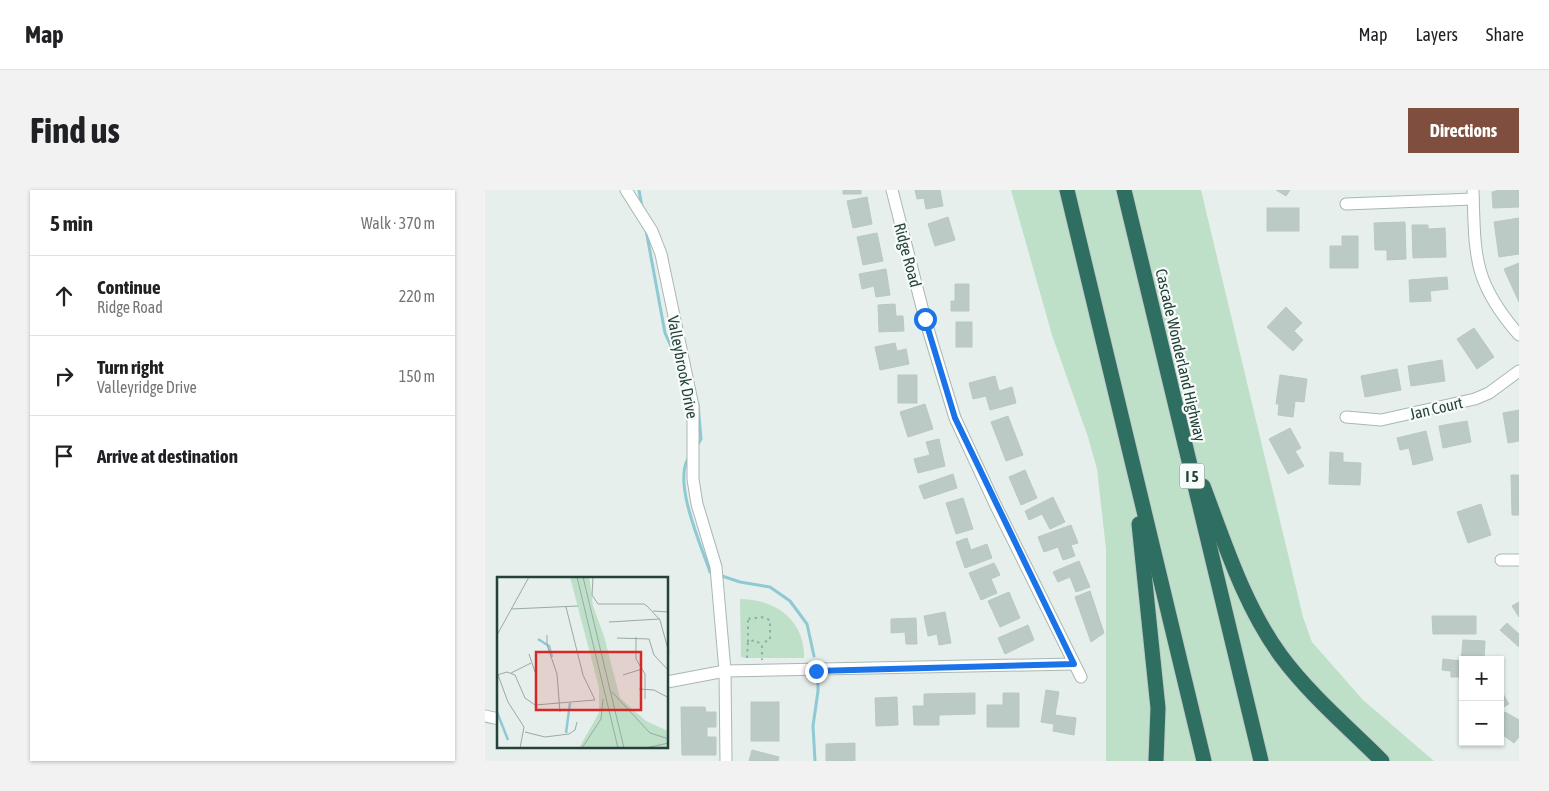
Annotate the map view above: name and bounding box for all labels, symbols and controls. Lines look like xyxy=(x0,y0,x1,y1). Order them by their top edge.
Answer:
text: Map xyxy=(25,21,64,48)
text: Map xyxy=(1358,24,1387,45)
text: Layers xyxy=(1415,24,1458,45)
text: Share xyxy=(1486,24,1524,45)
button: Directions xyxy=(1408,108,1519,153)
text: Find us xyxy=(30,110,120,150)
text: 5 min xyxy=(50,211,93,235)
text: Walk · 370 m xyxy=(361,214,435,232)
street label: Ridge Road xyxy=(890,221,925,289)
street label: Cascade Wonderland Highway xyxy=(1151,267,1210,444)
text: Continue xyxy=(97,276,161,298)
icon: ahead xyxy=(50,282,78,310)
text: 220 m xyxy=(399,287,435,305)
text: Ridge Road xyxy=(97,298,163,316)
route start xyxy=(914,308,937,331)
street label: Valleybrook Drive xyxy=(663,314,702,420)
text: Turn right xyxy=(97,356,164,378)
icon: right xyxy=(50,362,78,390)
text: 150 m xyxy=(399,367,435,385)
text: Valleyridge Drive xyxy=(97,378,197,396)
street label: Jan Court xyxy=(1408,393,1465,423)
icon: arrive xyxy=(50,442,78,470)
text: Arrive at destination xyxy=(97,445,238,467)
road number: I 5 xyxy=(1179,464,1205,488)
inset map xyxy=(497,577,669,748)
map controls xyxy=(1459,656,1504,746)
button: + xyxy=(1459,656,1504,701)
route end xyxy=(805,660,828,683)
button: − xyxy=(1459,701,1504,746)

